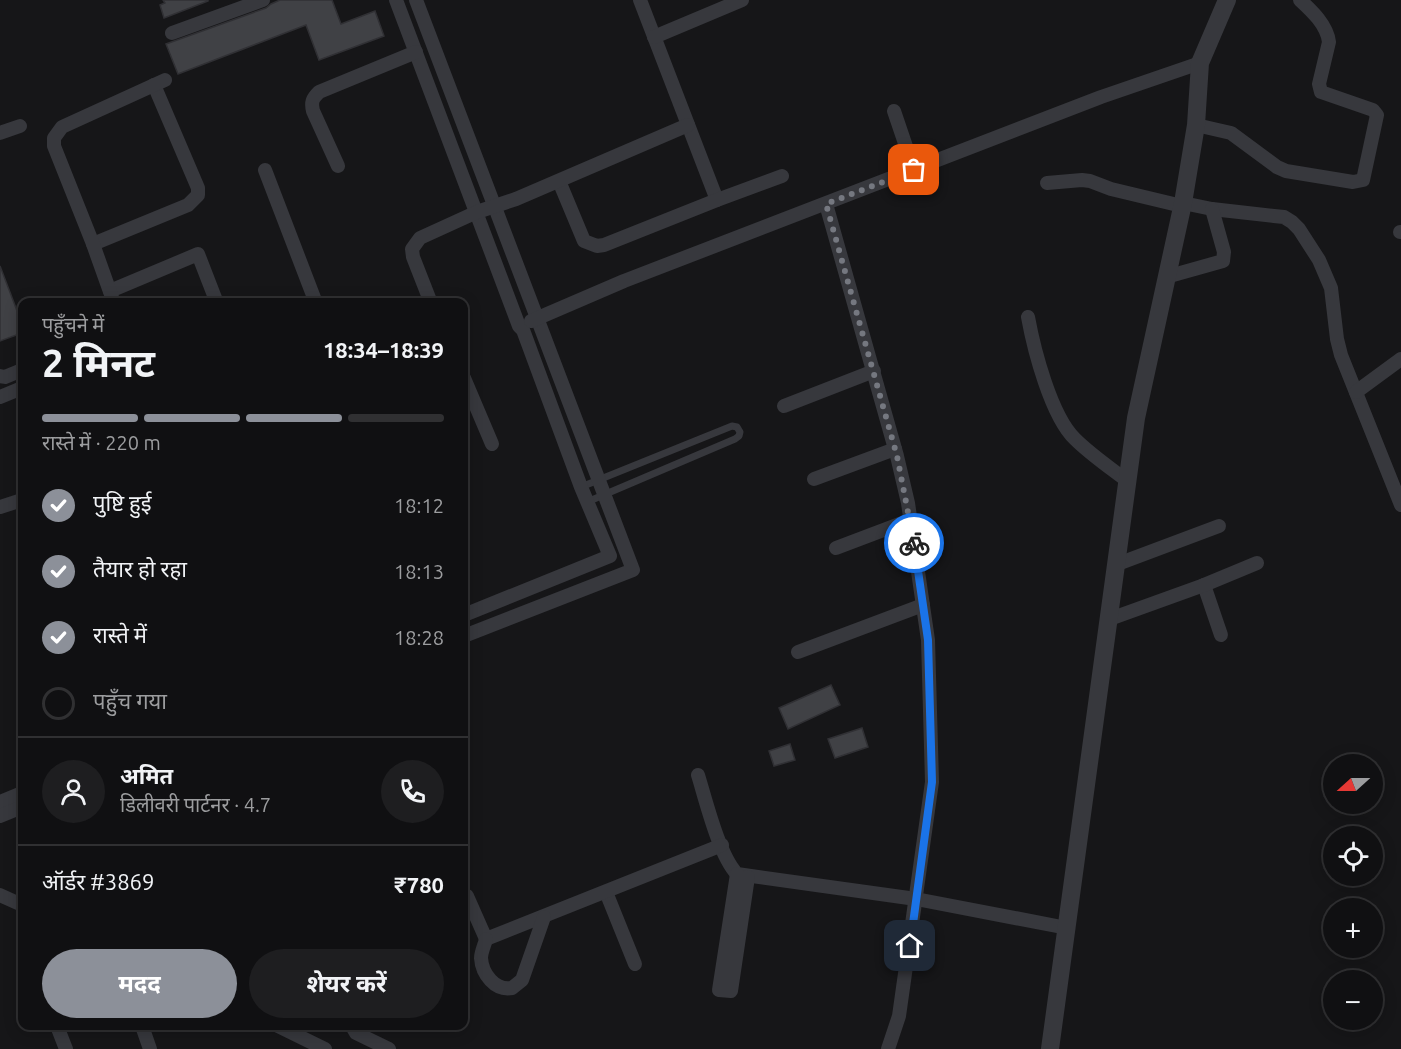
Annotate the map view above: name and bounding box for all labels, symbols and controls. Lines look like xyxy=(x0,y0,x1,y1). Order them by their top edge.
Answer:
pin xyxy=(888,144,939,195)
icon: bag xyxy=(897,153,930,186)
text: पहुँचने में xyxy=(42,313,104,336)
text: 18:34–18:39 xyxy=(323,337,444,362)
text: 2 मिनट xyxy=(42,341,155,384)
text: रास्ते में · 220 m xyxy=(42,431,161,454)
icon: check xyxy=(42,489,75,522)
text: पुष्टि हुई xyxy=(93,490,152,515)
text: 18:12 xyxy=(394,494,444,517)
courier xyxy=(884,513,944,573)
icon: bike xyxy=(898,527,931,560)
icon: check xyxy=(42,555,75,588)
text: तैयार हो रहा xyxy=(93,556,187,581)
text: 18:13 xyxy=(394,560,444,583)
icon: check xyxy=(42,621,75,654)
text: रास्ते में xyxy=(93,622,147,647)
text: 18:28 xyxy=(394,626,444,649)
text: पहुँच गया xyxy=(93,688,167,713)
north arrow xyxy=(1323,754,1383,814)
map controls xyxy=(1323,754,1383,1030)
button: person xyxy=(42,760,105,823)
button: phone xyxy=(381,760,444,823)
text: अमित xyxy=(120,763,173,788)
text: डिलीवरी पार्टनर · 4.7 xyxy=(120,793,271,816)
button: locate xyxy=(1323,826,1383,886)
text: ऑर्डर #3869 xyxy=(42,869,154,894)
text: ₹780 xyxy=(394,872,444,897)
button: + xyxy=(1323,898,1383,958)
pin xyxy=(884,920,935,971)
icon: home xyxy=(893,929,926,962)
button: मदद xyxy=(42,949,237,1018)
button: शेयर करें xyxy=(249,949,444,1018)
button: − xyxy=(1323,970,1383,1030)

